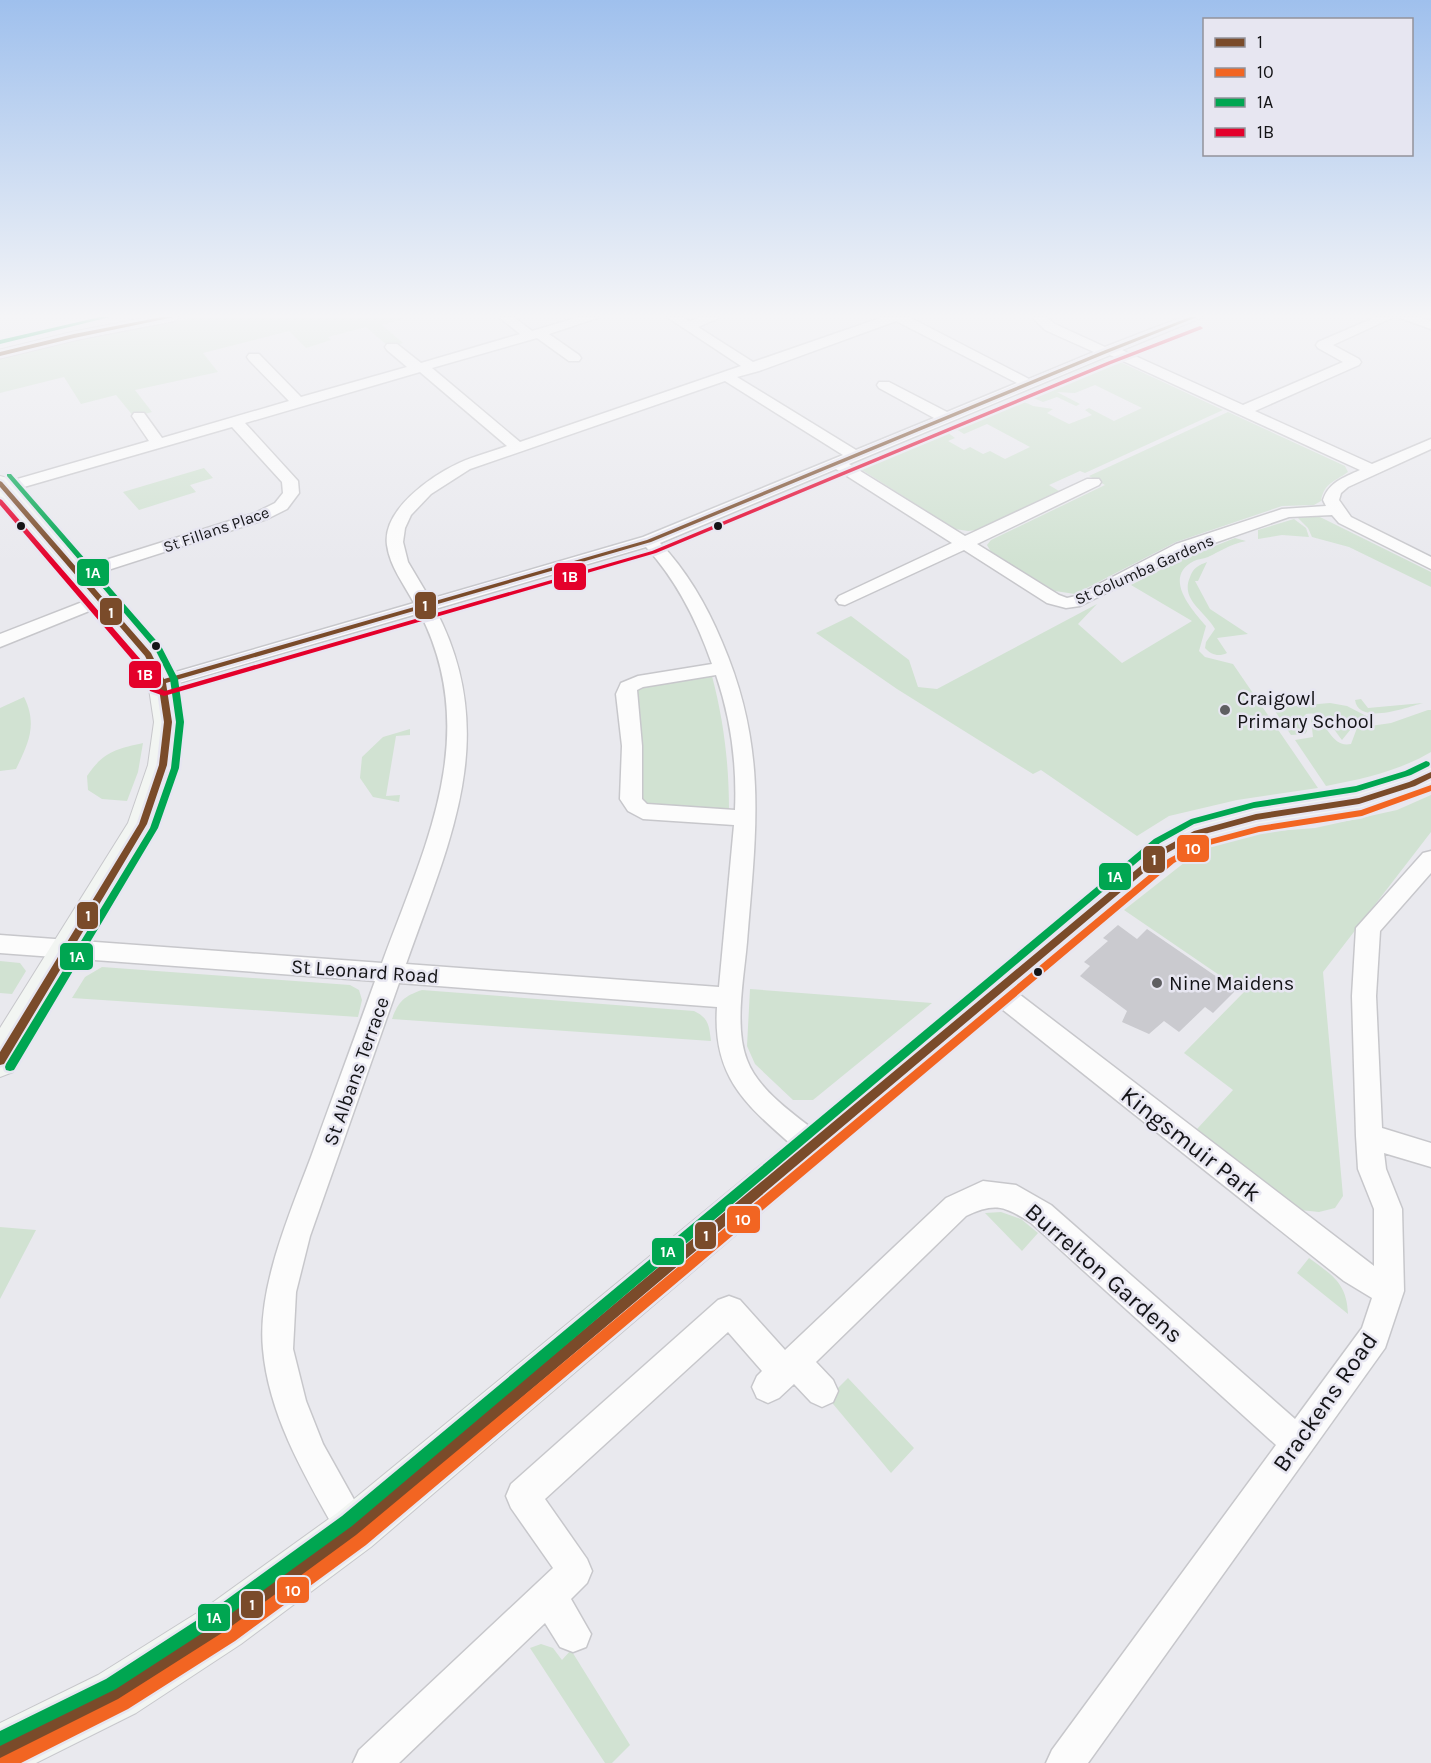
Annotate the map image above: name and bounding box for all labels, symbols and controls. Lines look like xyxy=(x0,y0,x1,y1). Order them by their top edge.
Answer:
legend xyxy=(1203,18,1413,156)
text: 1 xyxy=(1257,31,1263,53)
text: 10 xyxy=(1257,61,1274,83)
text: 1A xyxy=(1257,91,1273,113)
text: 1B xyxy=(1257,121,1274,143)
street label: St Fillans Place xyxy=(161,502,272,557)
unlabelled marker xyxy=(15,520,27,532)
unlabelled marker xyxy=(712,520,724,532)
street label: St Columba Gardens xyxy=(1072,530,1217,609)
line badge: 1A xyxy=(76,558,110,587)
line badge: 1B xyxy=(553,562,587,591)
text: 1A xyxy=(85,563,101,582)
text: 1B xyxy=(562,567,578,586)
line badge: 1 xyxy=(414,591,437,620)
text: 1 xyxy=(422,596,428,615)
line badge: 1 xyxy=(99,597,123,626)
text: 1 xyxy=(108,603,114,622)
unlabelled marker xyxy=(150,640,162,652)
line badge: 1B xyxy=(128,660,162,689)
text: 1B xyxy=(137,665,153,684)
place label: Craigowl Primary School xyxy=(1237,687,1374,733)
marker: Craigowl Primary School xyxy=(1218,703,1232,717)
line badge: 10 xyxy=(1176,834,1210,863)
text: 10 xyxy=(1185,839,1201,858)
line badge: 1 xyxy=(1142,845,1166,874)
text: 1 xyxy=(1151,850,1157,869)
line badge: 1A xyxy=(1098,862,1132,891)
text: 1A xyxy=(1107,867,1123,886)
line badge: 1 xyxy=(76,901,99,930)
text: 1 xyxy=(85,906,91,925)
line badge: 1A xyxy=(59,942,94,971)
text: 1A xyxy=(69,947,85,966)
street label: St Leonard Road xyxy=(290,955,440,988)
unlabelled marker xyxy=(1032,966,1044,978)
place label: Nine Maidens xyxy=(1169,972,1294,995)
marker: Nine Maidens xyxy=(1150,976,1164,990)
street label: St Albans Terrace xyxy=(319,994,394,1149)
street label: Kingsmuir Park xyxy=(1116,1081,1266,1207)
street label: Burrelton Gardens xyxy=(1020,1197,1188,1349)
line badge: 10 xyxy=(726,1205,761,1234)
text: 10 xyxy=(735,1210,751,1229)
line badge: 1 xyxy=(694,1221,717,1250)
text: 1 xyxy=(703,1226,709,1245)
line badge: 1A xyxy=(651,1237,685,1266)
text: 1A xyxy=(660,1242,676,1261)
street label: Brackens Road xyxy=(1267,1327,1383,1477)
line badge: 10 xyxy=(276,1576,310,1604)
text: 10 xyxy=(285,1581,301,1600)
line badge: 1 xyxy=(240,1590,264,1619)
text: 1 xyxy=(249,1595,255,1614)
line badge: 1A xyxy=(197,1603,231,1632)
text: 1A xyxy=(206,1608,222,1627)

